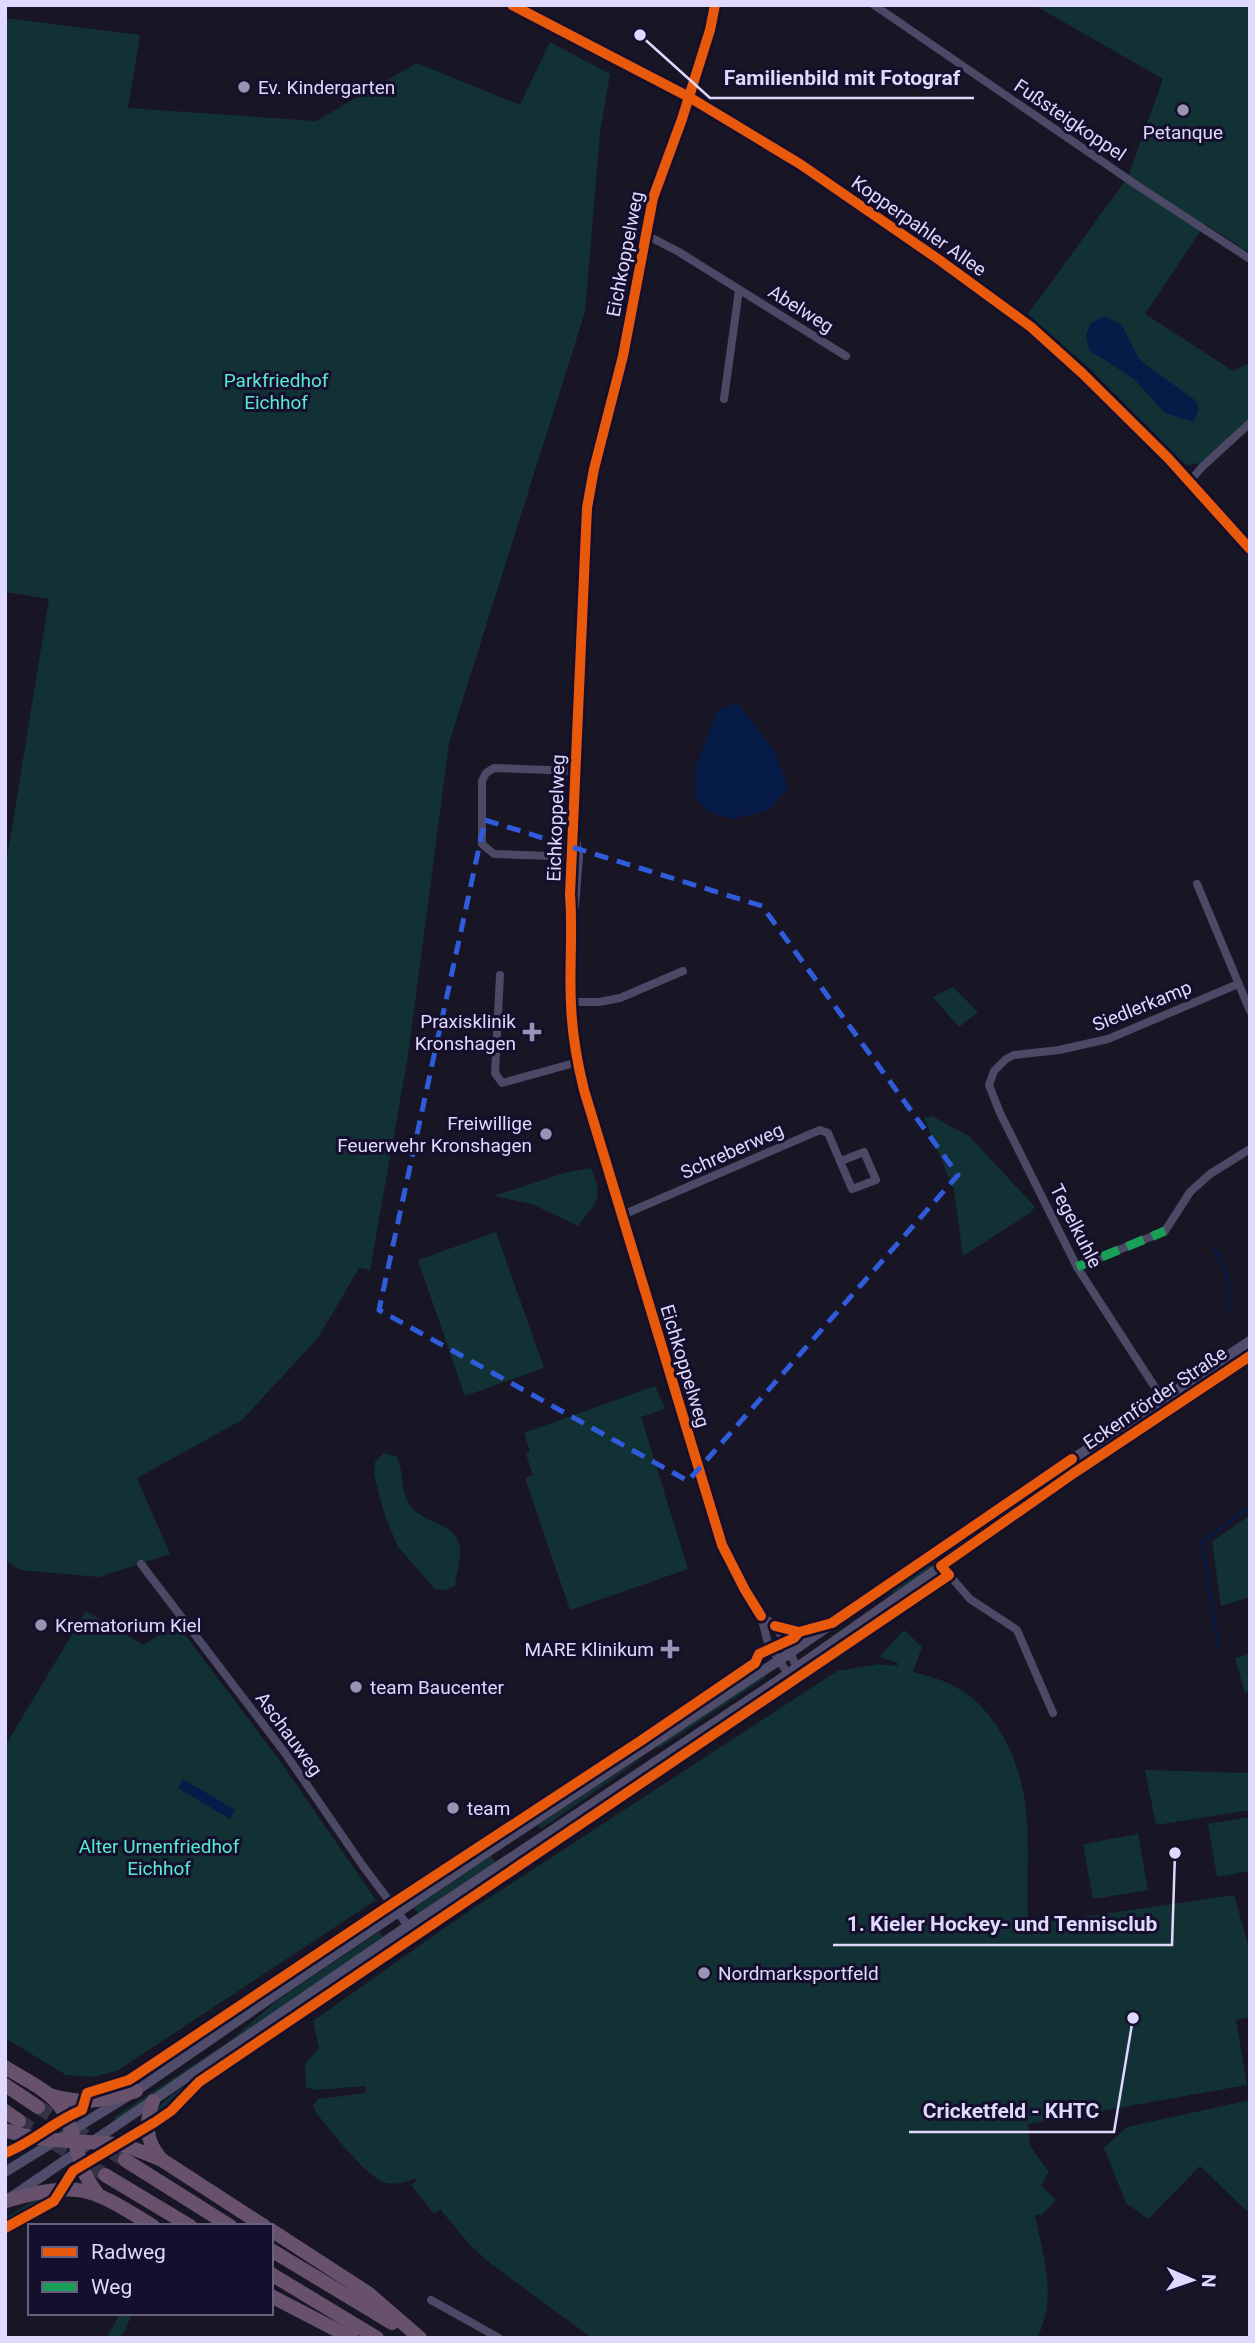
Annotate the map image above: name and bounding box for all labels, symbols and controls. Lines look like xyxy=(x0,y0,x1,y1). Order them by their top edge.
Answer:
callout: Familienbild mit Fotograf xyxy=(710,56,974,98)
text: Familienbild mit Fotograf xyxy=(724,66,961,90)
street label: Fußsteigkoppel xyxy=(1010,74,1130,166)
place label: Ev. Kindergarten xyxy=(258,76,395,99)
marker: Ev. Kindergarten xyxy=(236,79,252,95)
marker: Petanque xyxy=(1175,102,1191,118)
place label: Petanque xyxy=(1143,121,1223,144)
street label: Kopperpahler Allee xyxy=(847,171,991,281)
street label: Eichkoppelweg xyxy=(602,189,648,319)
street label: Abelweg xyxy=(764,280,838,338)
park label: Parkfriedhof Eichhof xyxy=(224,369,329,414)
street label: Eichkoppelweg xyxy=(542,754,570,882)
street label: Siedlerkamp xyxy=(1089,976,1195,1036)
place label: Praxisklinik Kronshagen xyxy=(415,1010,516,1055)
marker: Praxisklinik Kronshagen xyxy=(522,1022,542,1042)
place label: Freiwillige Feuerwehr Kronshagen xyxy=(337,1112,532,1157)
street label: Schreberweg xyxy=(677,1118,787,1184)
marker: Freiwillige Feuerwehr Kronshagen xyxy=(538,1126,554,1142)
street label: Tegelkuhle xyxy=(1045,1180,1107,1272)
street label: Eichkoppelweg xyxy=(655,1302,715,1430)
street label: Eckernförder Straße xyxy=(1079,1342,1231,1454)
place label: Krematorium Kiel xyxy=(55,1614,201,1637)
marker: Krematorium Kiel xyxy=(33,1617,49,1633)
place label: MARE Klinikum xyxy=(525,1638,654,1661)
marker: MARE Klinikum xyxy=(660,1639,680,1659)
place label: team Baucenter xyxy=(370,1676,504,1699)
marker: team Baucenter xyxy=(348,1679,364,1695)
street label: Aschauweg xyxy=(251,1687,327,1781)
place label: team xyxy=(467,1797,510,1820)
marker: team xyxy=(445,1800,461,1816)
park label: Alter Urnenfriedhof Eichhof xyxy=(79,1835,240,1880)
callout: 1. Kieler Hockey- und Tennisclub xyxy=(833,1903,1172,1945)
text: 1. Kieler Hockey- und Tennisclub xyxy=(847,1912,1158,1936)
place label: Nordmarksportfeld xyxy=(718,1962,879,1985)
marker: Nordmarksportfeld xyxy=(696,1965,712,1981)
callout: Cricketfeld - KHTC xyxy=(909,2090,1114,2132)
text: Cricketfeld - KHTC xyxy=(923,2099,1099,2123)
legend xyxy=(28,2224,273,2315)
text: Radweg xyxy=(91,2240,166,2264)
north arrow xyxy=(1157,2245,1227,2315)
text: N xyxy=(1197,2273,1220,2288)
text: Weg xyxy=(91,2275,132,2299)

